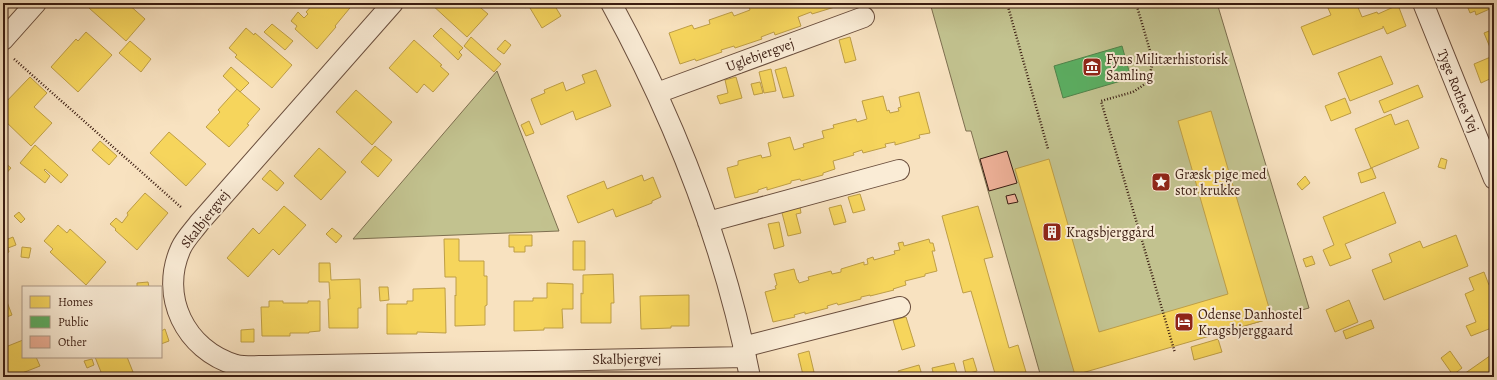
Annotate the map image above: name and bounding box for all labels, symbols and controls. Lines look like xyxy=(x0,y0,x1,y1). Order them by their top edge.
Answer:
street label: Uglebjergvej xyxy=(723,34,797,76)
street label: Tyge Rothes Vej xyxy=(1433,47,1483,135)
place label: Fyns Militærhistorisk Samling xyxy=(1106,50,1228,85)
museum icon: Fyns Militærhistorisk Samling xyxy=(1081,56,1103,78)
place label: Græsk pige med stor krukke xyxy=(1175,165,1267,200)
place icon: Græsk pige med stor krukke xyxy=(1150,171,1172,193)
street label: Skalbjergvej xyxy=(176,186,234,252)
building icon: Kragsbjerggård xyxy=(1041,221,1063,243)
place label: Kragsbjerggård xyxy=(1066,223,1155,242)
legend xyxy=(22,286,162,358)
text: Homes xyxy=(58,294,93,310)
place label: Odense Danhostel Kragsbjerggaard xyxy=(1198,305,1303,340)
hotel icon: Odense Danhostel Kragsbjerggaard xyxy=(1173,311,1195,333)
text: Public xyxy=(58,314,89,330)
text: Other xyxy=(58,334,87,350)
street label: Skalbjergvej xyxy=(592,349,662,369)

